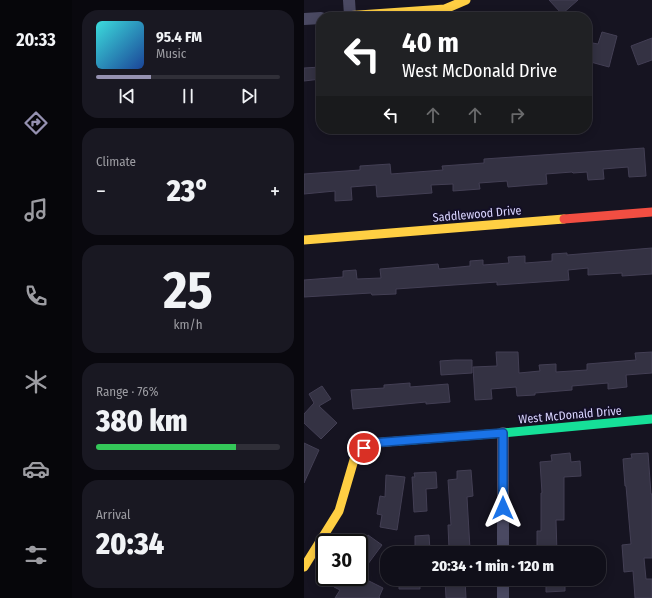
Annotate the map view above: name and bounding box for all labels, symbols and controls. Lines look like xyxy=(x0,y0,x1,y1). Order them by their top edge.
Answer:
text: 40 m xyxy=(402,26,459,59)
text: 95.4 FM xyxy=(156,28,202,46)
icon: left xyxy=(336,28,388,80)
text: 20:33 xyxy=(16,29,56,51)
text: Music xyxy=(156,46,186,61)
text: West McDonald Drive xyxy=(402,60,557,82)
icon: previous xyxy=(116,85,138,107)
icon: pause xyxy=(177,85,199,107)
icon: next xyxy=(238,85,260,107)
icon: left xyxy=(380,104,402,126)
icon: ahead xyxy=(422,104,444,126)
icon: ahead xyxy=(464,104,486,126)
icon: right xyxy=(506,104,528,126)
icon: directions xyxy=(22,109,50,137)
text: Climate xyxy=(96,154,136,169)
text: 23° xyxy=(167,173,209,209)
text: − xyxy=(96,178,106,205)
text: + xyxy=(270,178,280,205)
icon: music xyxy=(22,196,50,224)
street label: Saddlewood Drive xyxy=(432,203,522,225)
text: 25 xyxy=(163,259,213,322)
icon: phone xyxy=(22,282,50,310)
text: km/h xyxy=(174,317,203,332)
icon: climate xyxy=(22,368,50,396)
text: Range · 76% xyxy=(96,384,159,399)
text: 380 km xyxy=(96,403,188,439)
street label: West McDonald Drive xyxy=(518,404,622,426)
pin xyxy=(347,431,381,465)
icon: arrive xyxy=(353,437,375,459)
icon: car xyxy=(22,455,50,483)
position arrow xyxy=(482,487,524,529)
text: Arrival xyxy=(96,507,130,522)
text: 20:34 xyxy=(96,526,164,562)
speed limit sign: 30 xyxy=(316,534,368,586)
icon: filters xyxy=(22,541,50,569)
text: 20:34 · 1 min · 120 m xyxy=(432,557,554,575)

